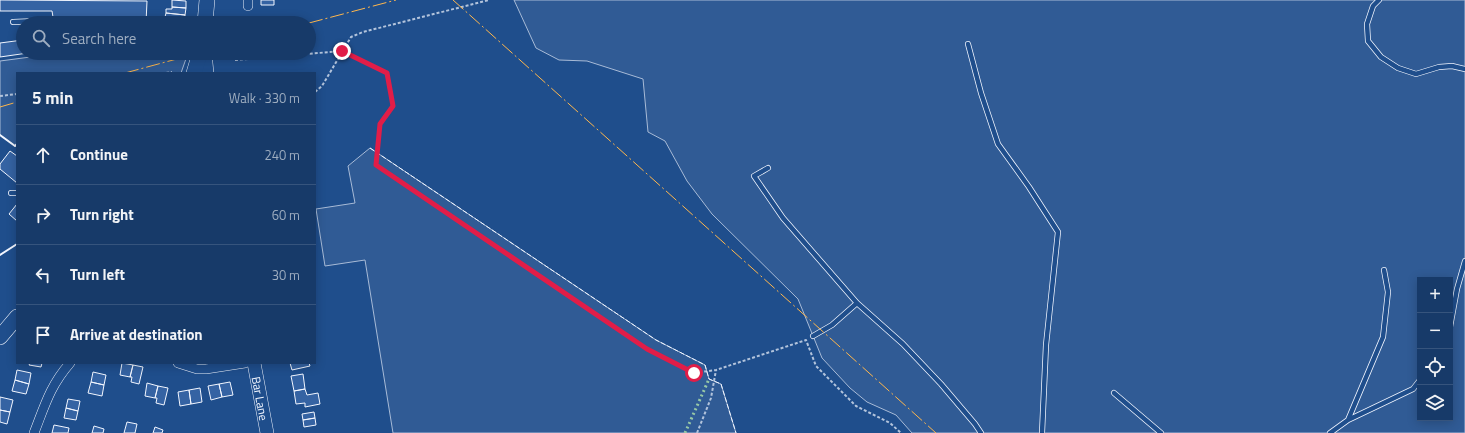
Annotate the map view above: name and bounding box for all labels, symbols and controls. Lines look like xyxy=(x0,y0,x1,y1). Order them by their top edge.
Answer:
search box xyxy=(16,16,316,60)
icon: search xyxy=(30,27,52,49)
text: Search here xyxy=(62,27,136,50)
route end xyxy=(333,42,351,60)
text: 5 min xyxy=(32,85,73,111)
text: Walk · 330 m xyxy=(229,88,300,108)
text: Continue xyxy=(70,143,128,166)
icon: ahead xyxy=(32,144,54,166)
text: 240 m xyxy=(264,145,300,165)
text: Turn right xyxy=(70,203,134,226)
icon: right xyxy=(32,204,54,226)
text: 60 m xyxy=(272,205,300,225)
text: Turn left xyxy=(70,263,125,286)
icon: left xyxy=(32,264,54,286)
text: 30 m xyxy=(272,265,300,285)
map controls xyxy=(1417,277,1453,421)
button: + xyxy=(1417,277,1453,313)
button: − xyxy=(1417,313,1453,349)
text: Arrive at destination xyxy=(70,323,203,346)
icon: arrive xyxy=(32,324,54,346)
button: locate xyxy=(1417,349,1453,385)
route start xyxy=(685,364,703,382)
street label: Bar Lane xyxy=(247,375,274,422)
button: layers xyxy=(1417,385,1453,421)

